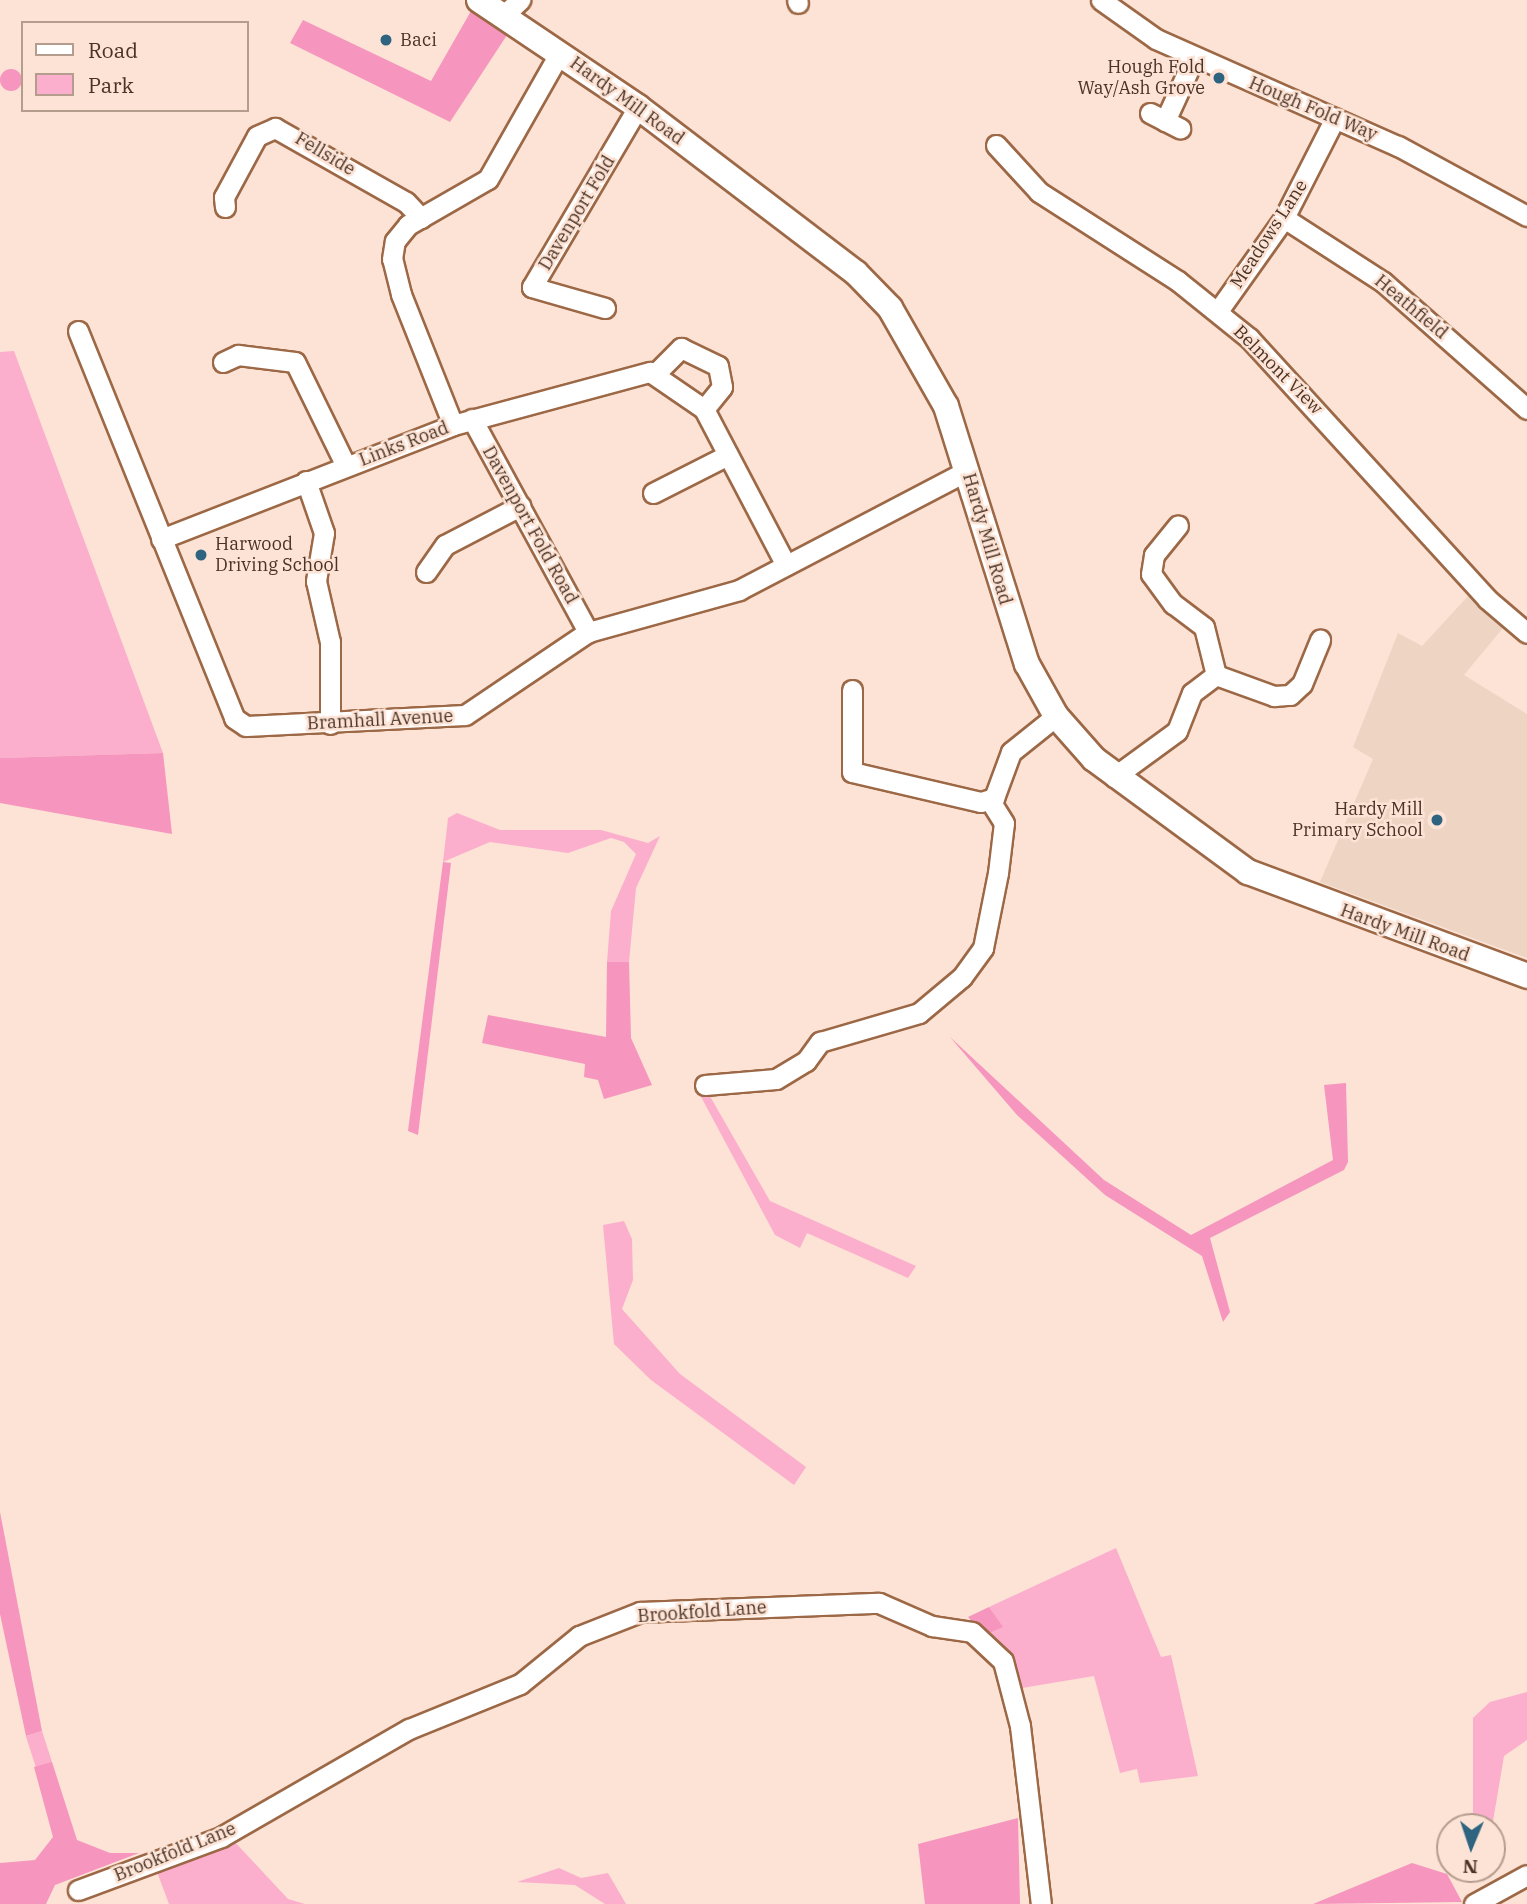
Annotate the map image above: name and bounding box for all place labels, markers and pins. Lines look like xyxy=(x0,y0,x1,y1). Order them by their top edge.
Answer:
place label: Baci xyxy=(400,29,437,51)
marker: Baci xyxy=(378,32,394,48)
place label: Hough Fold Way/Ash Grove xyxy=(1077,57,1205,100)
marker: Hough Fold Way/Ash Grove xyxy=(1211,70,1227,86)
place label: Harwood Driving School xyxy=(215,534,339,576)
marker: Harwood Driving School xyxy=(193,547,209,563)
place label: Hardy Mill Primary School xyxy=(1292,799,1423,842)
marker: Hardy Mill Primary School xyxy=(1429,812,1445,828)

